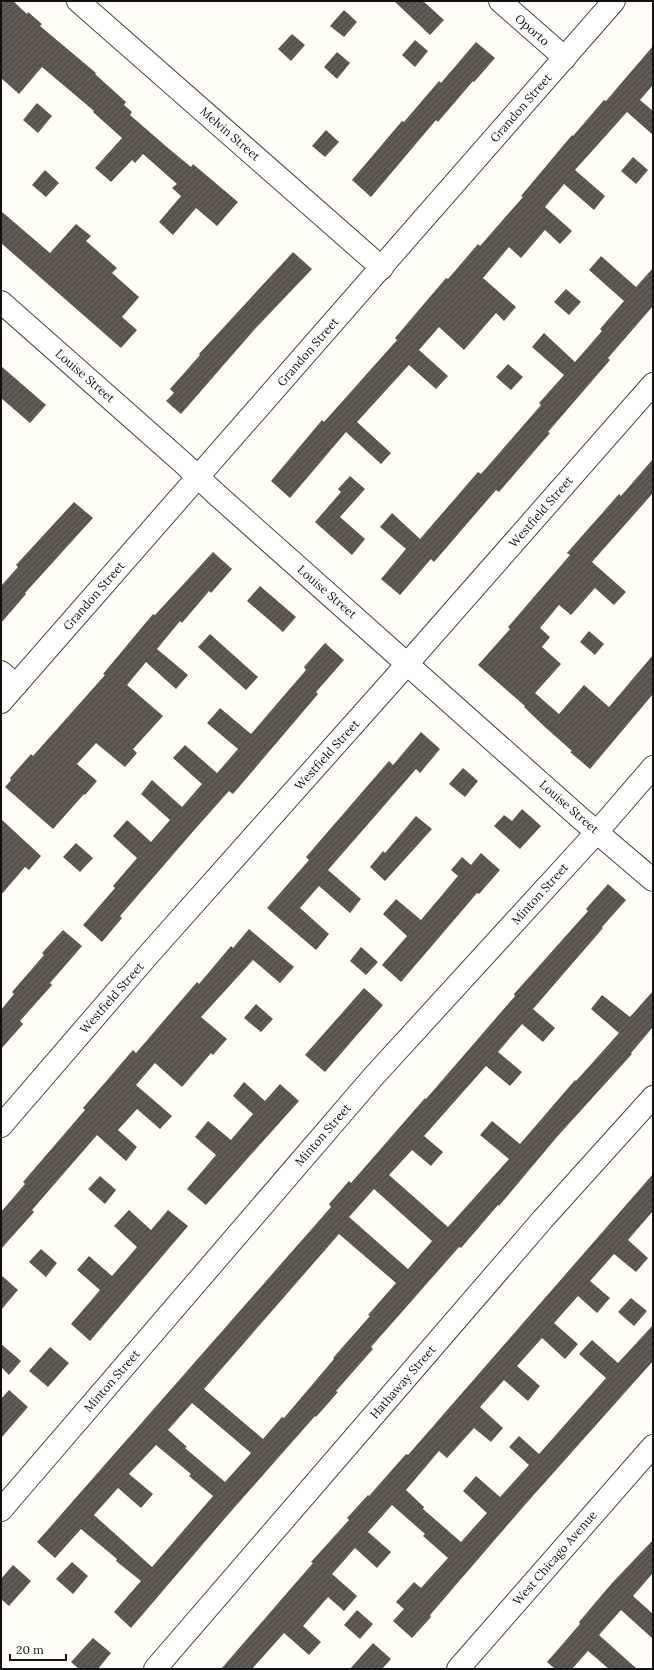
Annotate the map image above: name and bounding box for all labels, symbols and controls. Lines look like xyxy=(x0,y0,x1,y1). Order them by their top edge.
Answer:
street label: Oporto xyxy=(512,11,553,49)
street label: Grandon Street xyxy=(487,70,555,145)
street label: Melvin Street xyxy=(197,104,264,164)
street label: Grandon Street xyxy=(274,314,342,389)
street label: Louise Street xyxy=(53,346,118,406)
street label: Westfield Street xyxy=(506,473,576,550)
street label: Grandon Street xyxy=(60,558,128,633)
street label: Louise Street xyxy=(295,562,360,622)
street label: Westfield Street xyxy=(291,716,362,793)
street label: Louise Street xyxy=(537,777,602,837)
street label: Minton Street xyxy=(508,860,571,928)
street label: Westfield Street xyxy=(77,959,147,1036)
street label: Minton Street xyxy=(291,1100,354,1169)
street label: Hathaway Street xyxy=(367,1342,439,1421)
street label: Minton Street xyxy=(80,1346,143,1415)
street label: West Chicago Avenue xyxy=(509,1507,600,1608)
scale bar xyxy=(10,1636,66,1662)
text: 20 m xyxy=(16,1642,44,1657)

